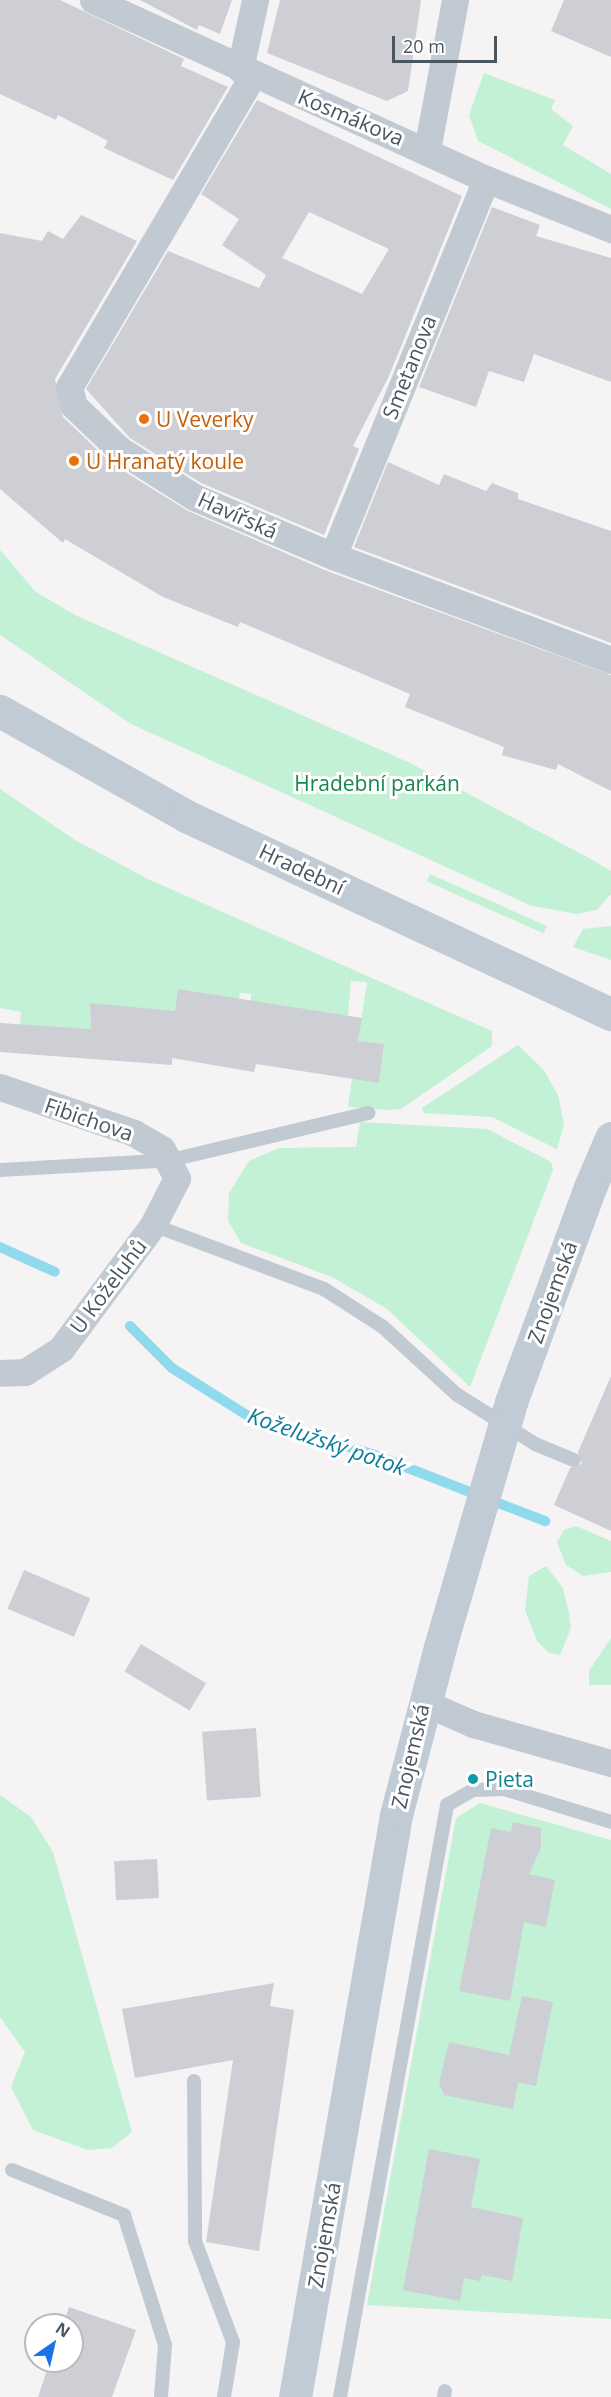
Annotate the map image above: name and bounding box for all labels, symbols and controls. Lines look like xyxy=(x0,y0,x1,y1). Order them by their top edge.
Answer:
scale bar xyxy=(395,24,500,62)
text: 20 m xyxy=(403,34,445,58)
street label: Kosmákova xyxy=(294,83,408,151)
street label: Smetanova xyxy=(377,311,441,423)
place label: U Veverky xyxy=(156,406,253,432)
marker: U Veverky xyxy=(137,412,151,426)
place label: U Hranatý koule xyxy=(86,448,244,474)
marker: U Hranatý koule xyxy=(67,454,81,468)
street label: Havířská xyxy=(194,486,282,544)
park label: Hradební parkán xyxy=(294,770,460,796)
street label: Hradební xyxy=(255,838,349,900)
street label: Fibichova xyxy=(41,1092,137,1146)
street label: U Koželuhů xyxy=(64,1234,152,1338)
street label: Znojemská xyxy=(522,1238,582,1346)
water label: Koželužský potok xyxy=(245,1402,409,1480)
street label: Znojemská xyxy=(386,1701,434,1811)
place label: Pieta xyxy=(485,1766,534,1792)
marker: Pieta xyxy=(466,1772,480,1786)
street label: Znojemská xyxy=(302,2180,346,2290)
north arrow xyxy=(24,2313,84,2373)
text: N xyxy=(51,2317,74,2342)

